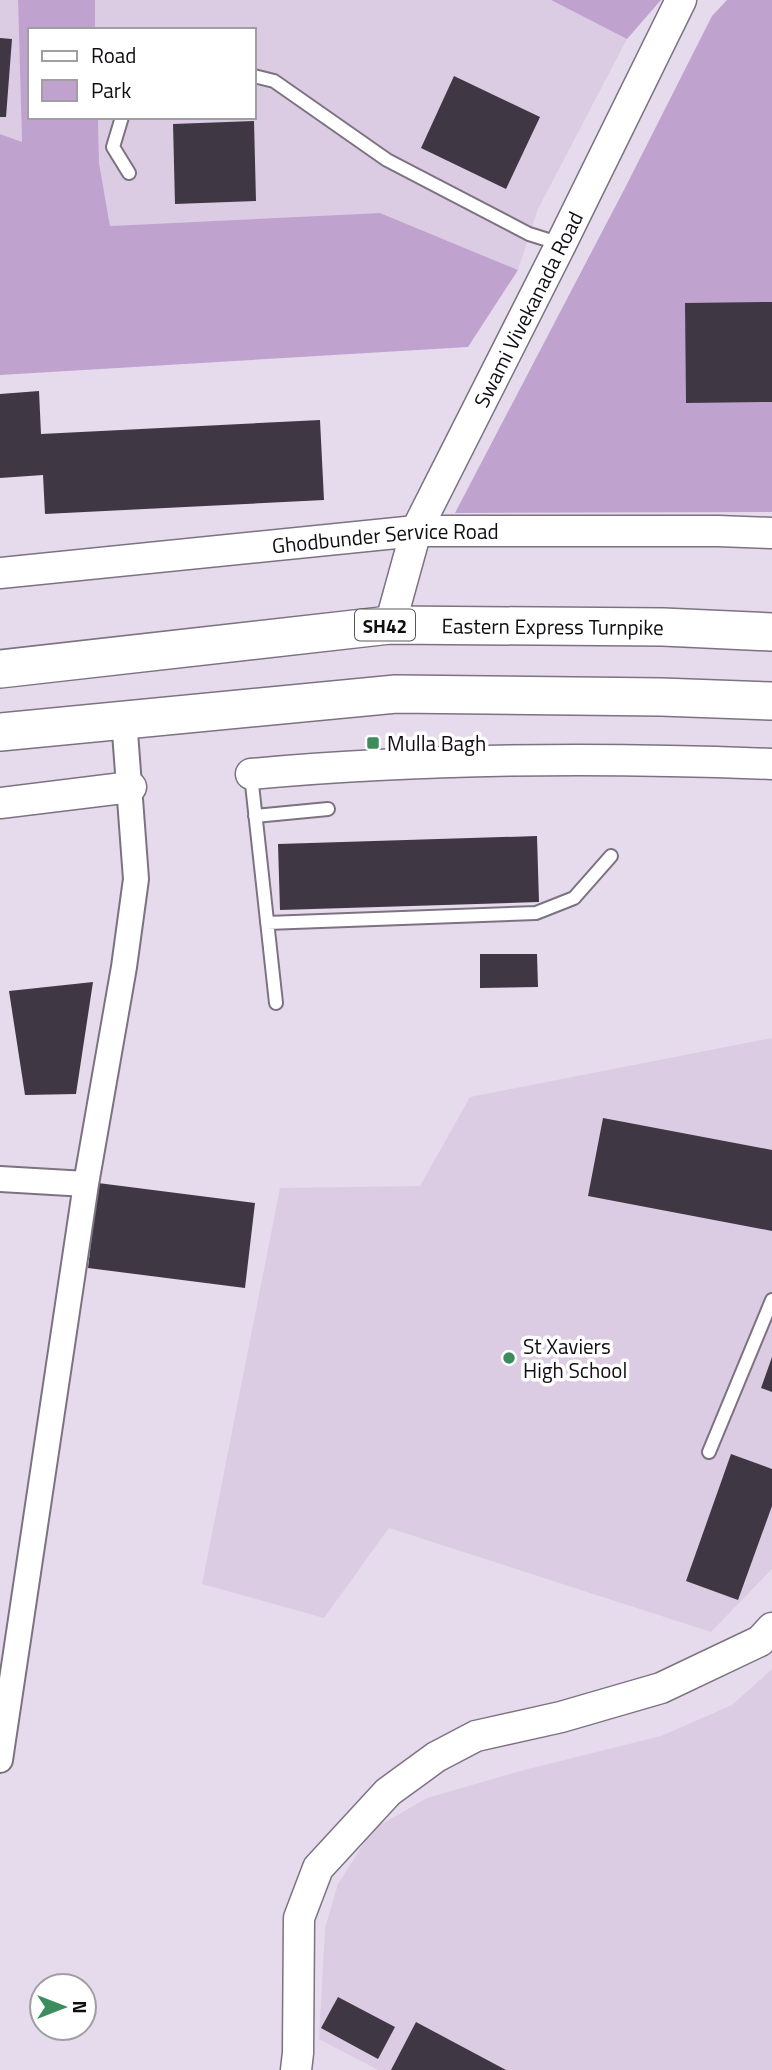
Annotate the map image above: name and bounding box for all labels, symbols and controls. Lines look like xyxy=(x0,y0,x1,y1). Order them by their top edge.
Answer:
legend xyxy=(28,28,256,119)
text: Road xyxy=(91,39,136,71)
text: Park xyxy=(91,74,131,106)
street label: Swami Vivekanada Road xyxy=(465,206,591,413)
street label: Ghodbunder Service Road xyxy=(270,515,499,561)
street label: Eastern Express Turnpike xyxy=(441,609,664,643)
road number: SH42 xyxy=(355,610,415,640)
place label: Mulla Bagh xyxy=(387,727,486,759)
marker: Mulla Bagh xyxy=(365,735,381,751)
place label: St Xaviers High School xyxy=(523,1330,627,1386)
marker: St Xaviers High School xyxy=(501,1350,517,1366)
north arrow xyxy=(28,1972,98,2042)
text: N xyxy=(66,2000,95,2014)

